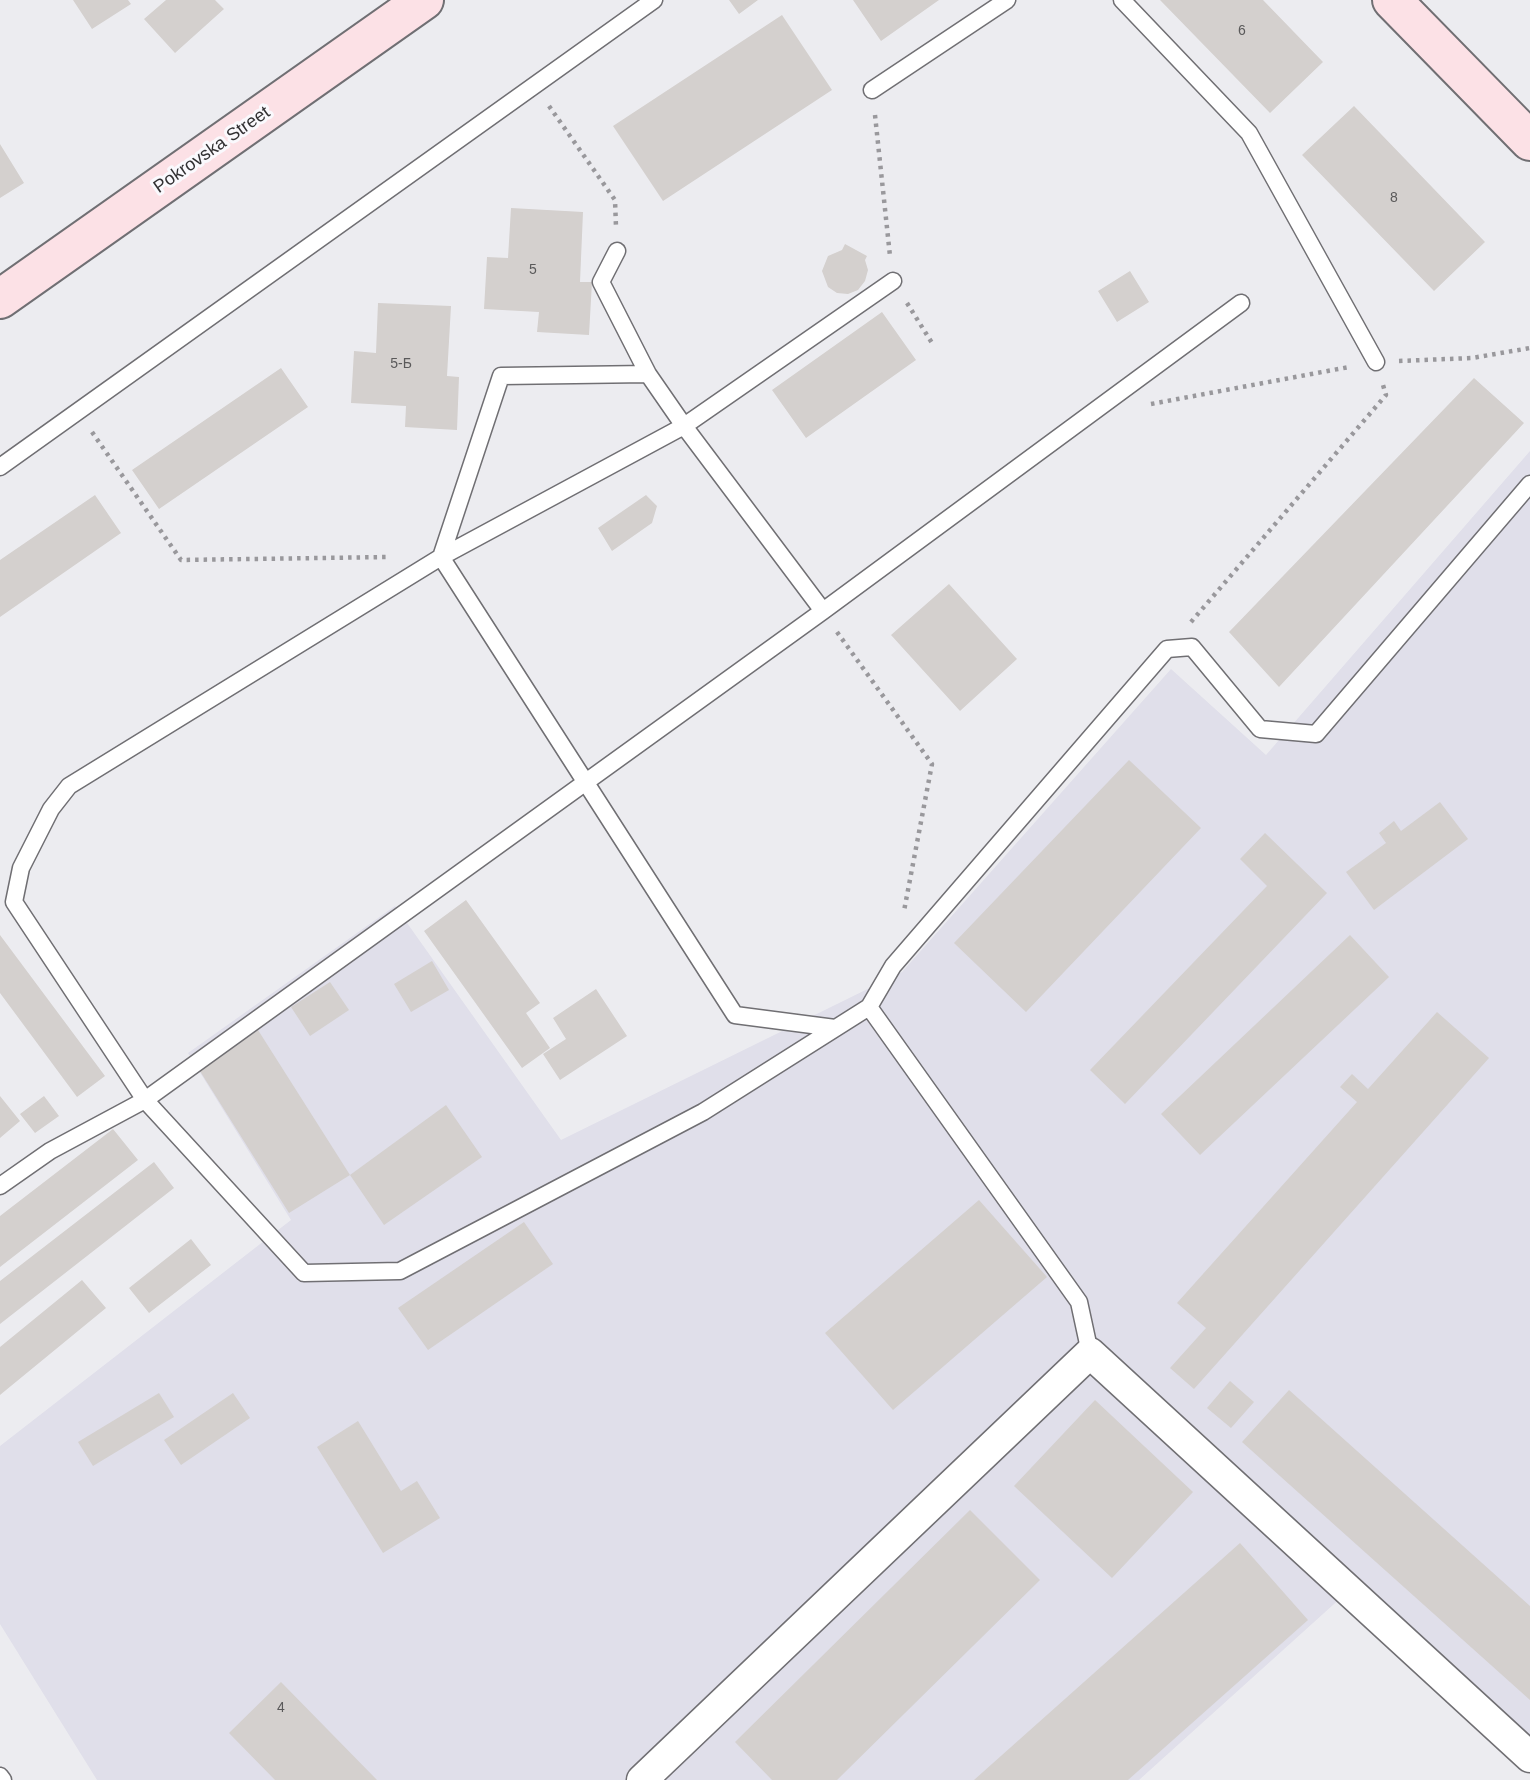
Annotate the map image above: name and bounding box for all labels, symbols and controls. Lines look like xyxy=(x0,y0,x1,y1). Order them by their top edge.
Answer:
house number: 6 xyxy=(1238,23,1246,39)
street label: Pokrovska Street xyxy=(150,102,274,198)
house number: 8 xyxy=(1390,190,1398,206)
house number: 5 xyxy=(529,262,537,278)
house number: 5-Б xyxy=(390,356,412,372)
house number: 4 xyxy=(277,1700,285,1716)

